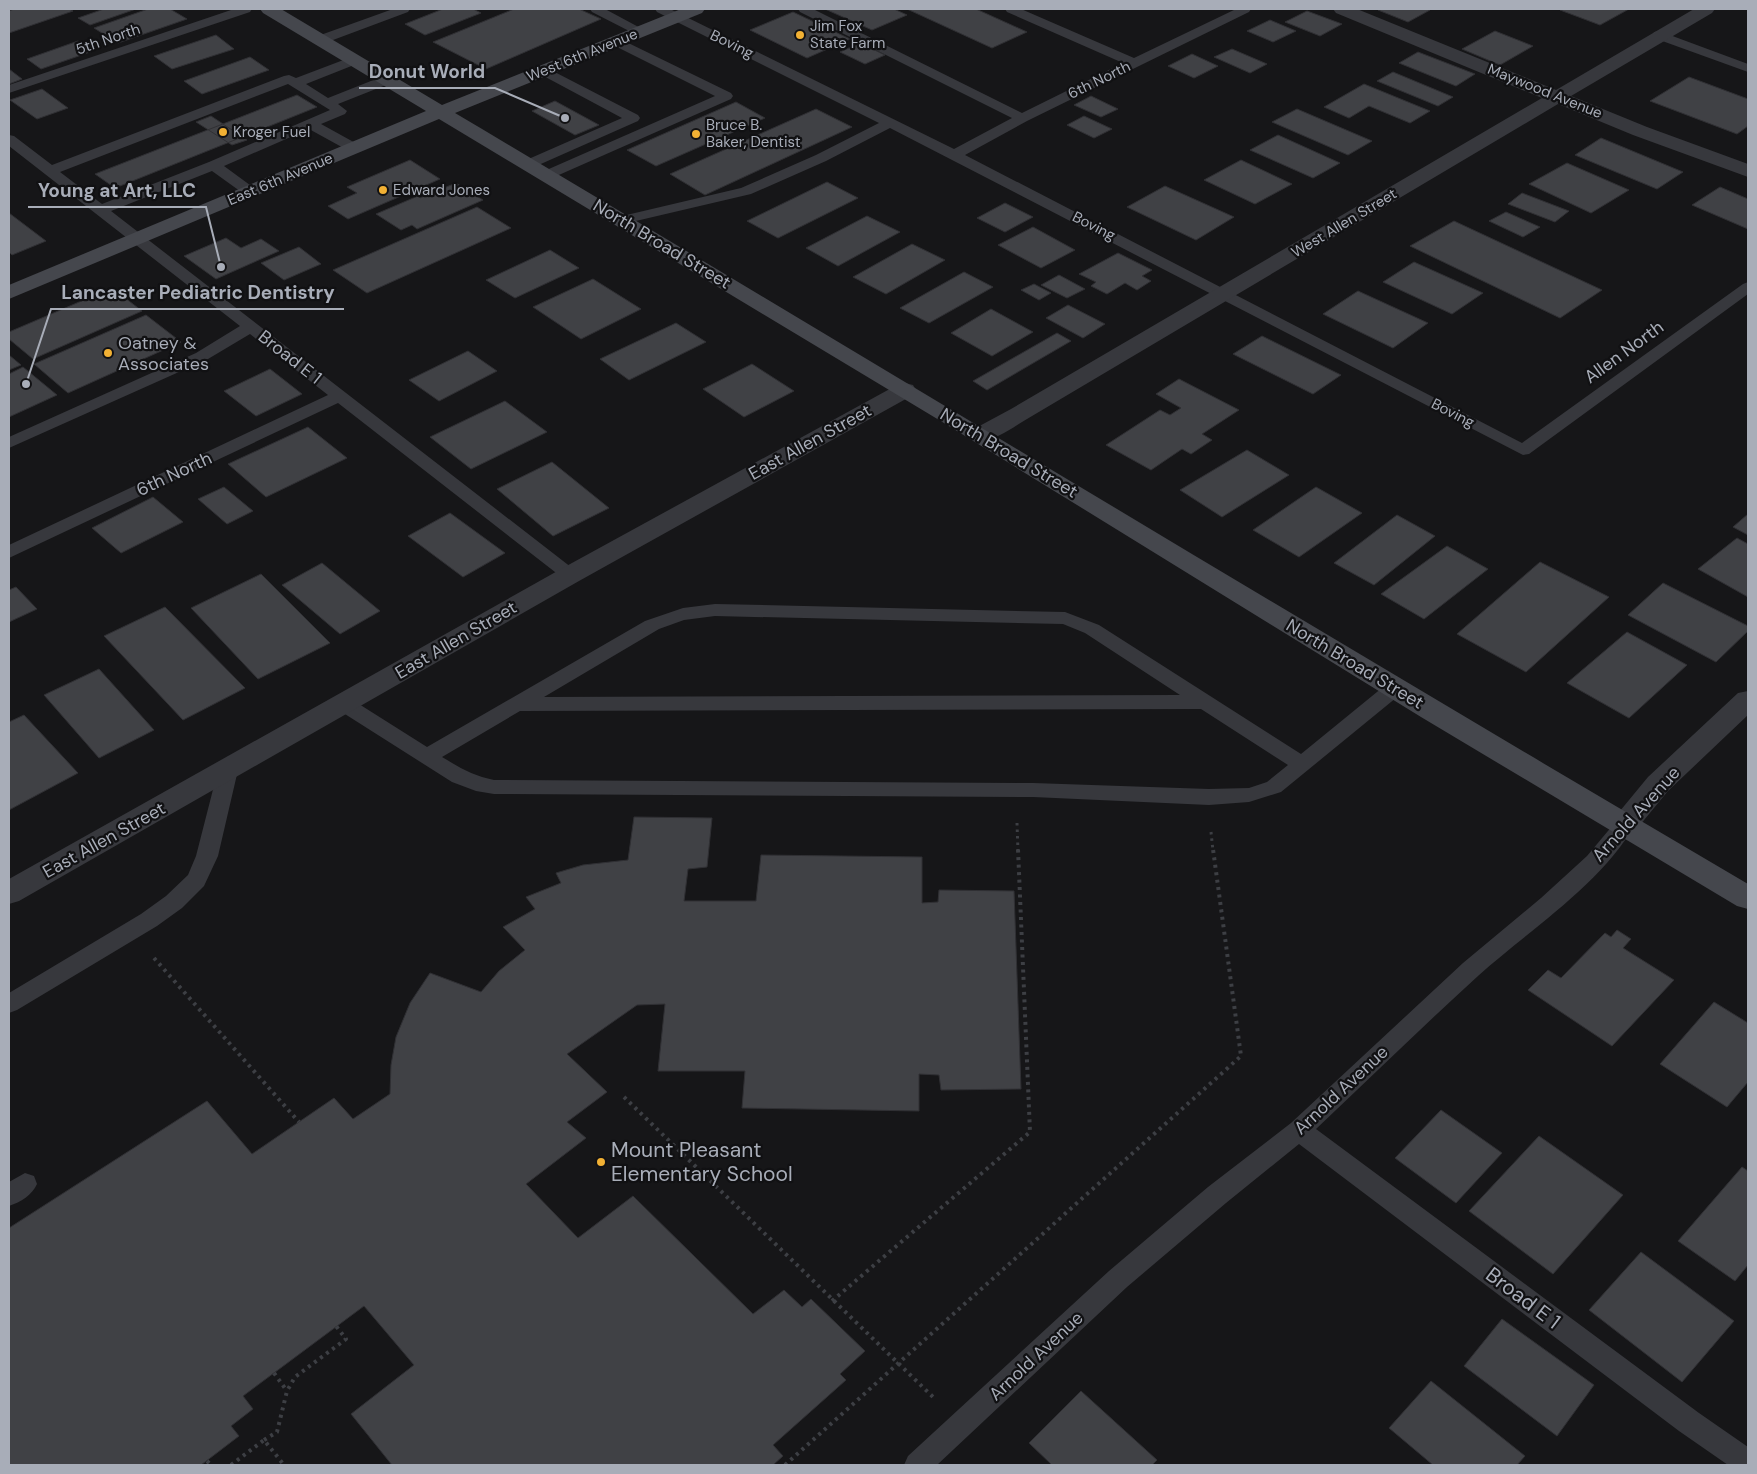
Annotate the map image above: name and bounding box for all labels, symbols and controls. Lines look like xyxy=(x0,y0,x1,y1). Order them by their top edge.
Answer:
place label: Jim Fox State Farm xyxy=(810,16,885,53)
street label: 5th North xyxy=(73,19,143,59)
street label: West 6th Avenue xyxy=(523,24,641,86)
street label: Boving xyxy=(707,25,757,63)
marker: Jim Fox State Farm xyxy=(794,29,806,41)
callout: Donut World xyxy=(359,54,495,88)
street label: 6th North xyxy=(1064,56,1134,104)
text: Donut World xyxy=(369,59,485,84)
street label: Maywood Avenue xyxy=(1485,59,1605,123)
place label: Bruce B. Baker, Dentist xyxy=(706,115,801,152)
place label: Kroger Fuel xyxy=(233,122,310,142)
marker: Kroger Fuel xyxy=(217,126,229,138)
marker: Bruce B. Baker, Dentist xyxy=(690,128,702,140)
street label: East 6th Avenue xyxy=(224,148,336,210)
callout: Young at Art, LLC xyxy=(28,173,206,207)
text: Young at Art, LLC xyxy=(38,178,196,203)
place label: Edward Jones xyxy=(393,180,490,200)
marker: Edward Jones xyxy=(377,184,389,196)
street label: West Allen Street xyxy=(1288,184,1401,262)
street label: North Broad Street xyxy=(589,193,735,295)
street label: Boving xyxy=(1069,207,1119,245)
callout: Lancaster Pediatric Dentistry xyxy=(51,275,344,309)
text: Lancaster Pediatric Dentistry xyxy=(61,280,335,305)
street label: Allen North xyxy=(1580,315,1668,389)
street label: Broad E 1 xyxy=(253,325,327,389)
place label: Oatney & Associates xyxy=(118,331,209,376)
marker: Oatney & Associates xyxy=(102,347,114,359)
street label: Boving xyxy=(1428,394,1478,432)
street label: East Allen Street xyxy=(744,398,876,486)
street label: North Broad Street xyxy=(936,402,1082,504)
street label: 6th North xyxy=(132,446,216,502)
street label: East Allen Street xyxy=(391,595,521,685)
street label: North Broad Street xyxy=(1282,613,1428,715)
street label: Arnold Avenue xyxy=(1587,761,1685,867)
street label: East Allen Street xyxy=(38,796,170,884)
street label: Arnold Avenue xyxy=(1289,1040,1393,1140)
place label: Mount Pleasant Elementary School xyxy=(611,1136,793,1188)
marker: Mount Pleasant Elementary School xyxy=(595,1156,607,1168)
street label: Broad E 1 xyxy=(1480,1261,1566,1335)
street label: Arnold Avenue xyxy=(984,1306,1088,1406)

